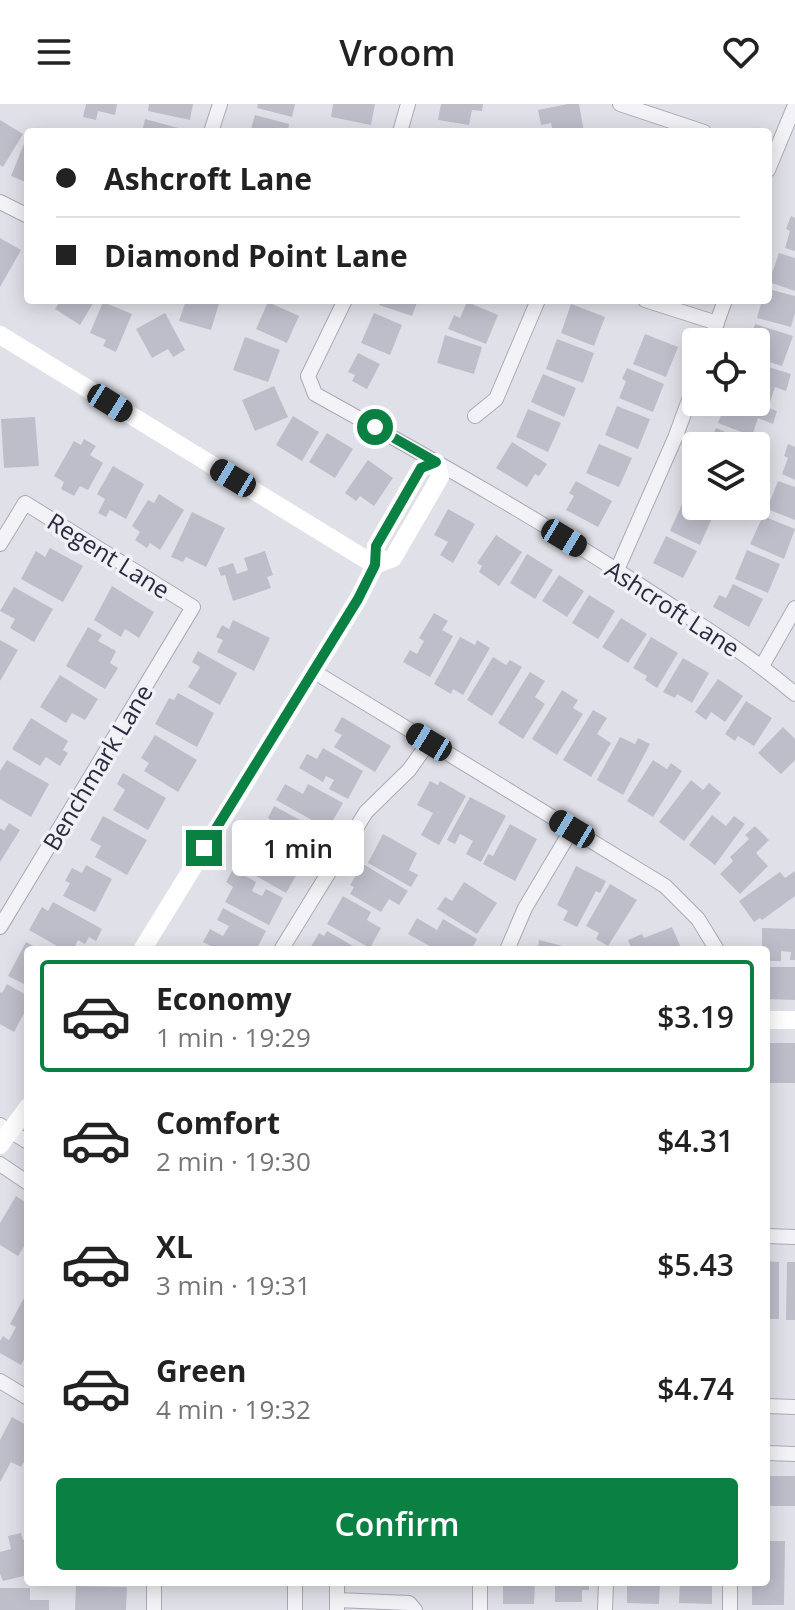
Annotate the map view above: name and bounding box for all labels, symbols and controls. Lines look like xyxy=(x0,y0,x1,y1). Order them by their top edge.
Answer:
text: Vroom xyxy=(339,28,456,77)
icon: menu xyxy=(32,30,76,74)
icon: heart xyxy=(719,30,763,74)
text: Ashcroft Lane xyxy=(104,158,312,199)
text: Diamond Point Lane xyxy=(104,235,408,276)
map controls xyxy=(682,328,770,520)
button: locate xyxy=(682,328,770,416)
car xyxy=(83,380,137,426)
route start xyxy=(357,409,393,445)
button: layers xyxy=(682,432,770,520)
car xyxy=(206,455,260,501)
street label: Regent Lane xyxy=(42,504,176,606)
car xyxy=(537,515,591,561)
street label: Ashcroft Lane xyxy=(599,552,747,664)
street label: Benchmark Lane xyxy=(34,678,160,856)
car xyxy=(402,719,456,765)
car xyxy=(545,806,599,852)
callout: 1 min xyxy=(232,820,364,876)
route end xyxy=(186,830,222,866)
text: 1 min xyxy=(263,830,333,866)
text: Economy xyxy=(156,978,292,1019)
icon: car xyxy=(60,980,132,1052)
text: $3.19 xyxy=(657,996,734,1037)
text: 1 min · 19:29 xyxy=(156,1019,311,1055)
text: Comfort xyxy=(156,1102,280,1143)
icon: car xyxy=(60,1104,132,1176)
text: $4.31 xyxy=(657,1120,734,1161)
text: 2 min · 19:30 xyxy=(156,1143,311,1179)
text: XL xyxy=(156,1226,193,1267)
icon: car xyxy=(60,1228,132,1300)
text: $5.43 xyxy=(657,1244,734,1285)
text: 3 min · 19:31 xyxy=(156,1267,311,1303)
text: Green xyxy=(156,1350,247,1391)
icon: car xyxy=(60,1352,132,1424)
text: $4.74 xyxy=(657,1368,734,1409)
text: 4 min · 19:32 xyxy=(156,1391,311,1427)
button: Confirm xyxy=(56,1478,738,1570)

